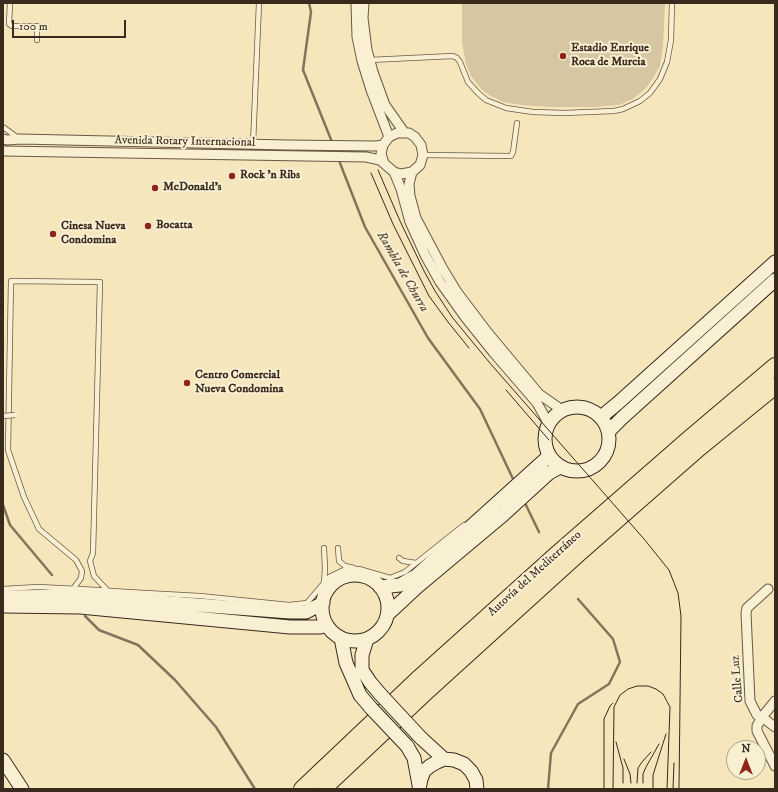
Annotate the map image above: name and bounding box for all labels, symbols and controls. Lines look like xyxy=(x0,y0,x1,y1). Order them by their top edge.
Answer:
scale bar xyxy=(14,12,128,38)
text: 100 m xyxy=(19,19,48,34)
place label: Estadio Enrique Roca de Murcia xyxy=(571,42,649,70)
marker: Estadio Enrique Roca de Murcia xyxy=(558,51,568,61)
street label: Avenida Rotary Internacional xyxy=(114,134,256,150)
place label: Rock 'n Ribs xyxy=(240,169,300,183)
marker: Rock 'n Ribs xyxy=(227,171,237,181)
place label: McDonald's xyxy=(163,181,222,195)
marker: McDonald's xyxy=(150,183,160,193)
place label: Bocatta xyxy=(156,219,192,233)
place label: Cinesa Nueva Condomina xyxy=(61,220,126,248)
marker: Bocatta xyxy=(143,221,153,231)
marker: Cinesa Nueva Condomina xyxy=(48,229,58,239)
water label: Rambla de Churra xyxy=(373,229,431,315)
place label: Centro Comercial Nueva Condomina xyxy=(195,369,284,397)
marker: Centro Comercial Nueva Condomina xyxy=(182,378,192,388)
street label: Autovía del Mediterráneo xyxy=(485,528,585,620)
street label: Calle Luz xyxy=(729,655,747,703)
north arrow xyxy=(726,740,766,780)
text: N xyxy=(741,742,751,756)

